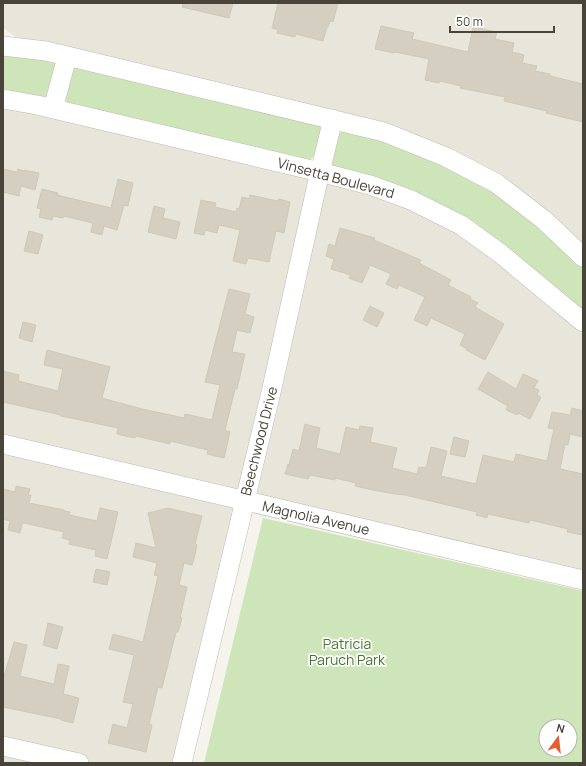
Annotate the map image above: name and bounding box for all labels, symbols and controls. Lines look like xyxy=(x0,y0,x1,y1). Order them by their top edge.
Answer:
scale bar xyxy=(450,8,554,34)
text: 50 m xyxy=(456,13,483,30)
street label: Vinsetta Boulevard xyxy=(276,153,397,202)
street label: Beechwood Drive xyxy=(236,384,281,497)
street label: Magnolia Avenue xyxy=(261,496,372,539)
park label: Patricia Paruch Park xyxy=(309,634,386,669)
north arrow xyxy=(538,718,578,758)
text: N xyxy=(555,720,567,736)

